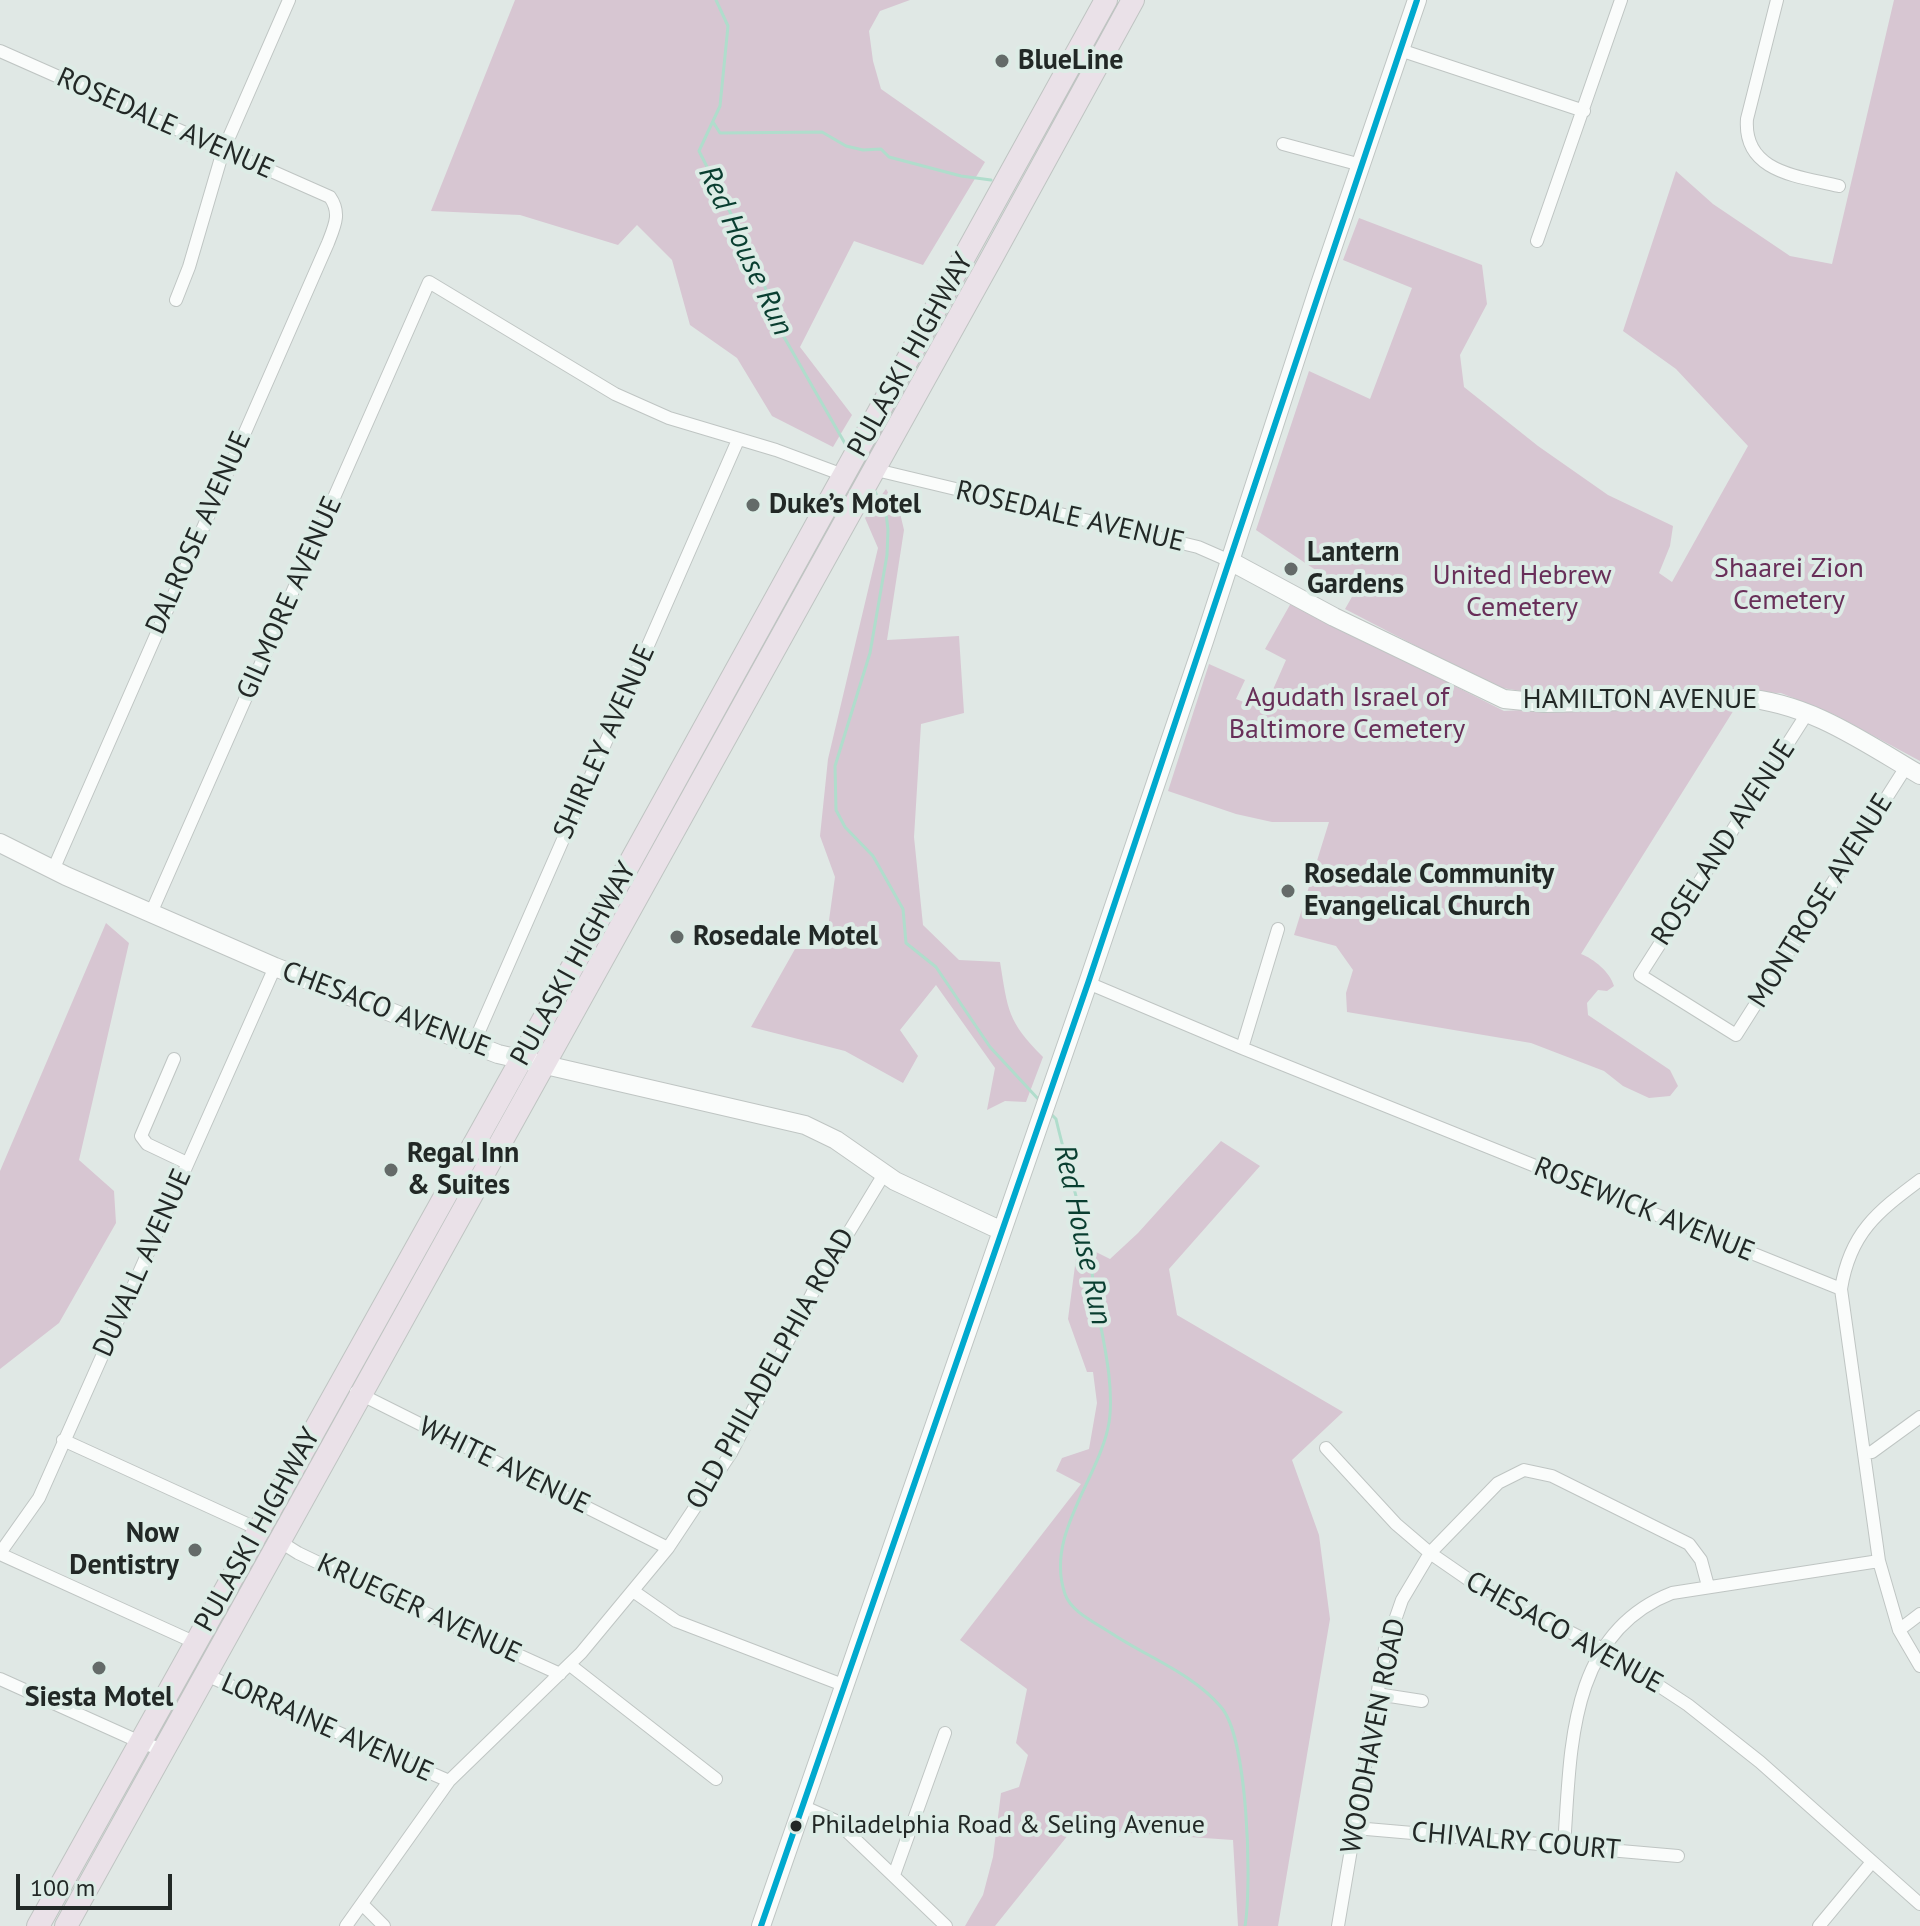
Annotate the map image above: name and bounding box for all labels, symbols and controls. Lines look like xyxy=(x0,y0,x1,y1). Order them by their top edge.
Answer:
place label: BlueLine xyxy=(1018,44,1123,78)
marker: BlueLine xyxy=(993,52,1011,70)
street label: ROSEDALE AVENUE xyxy=(51,61,279,187)
water label: Red House Run xyxy=(690,160,800,342)
street label: PULASKI HIGHWAY xyxy=(841,247,981,463)
street label: DALROSE AVENUE xyxy=(139,426,259,640)
street label: ROSEDALE AVENUE xyxy=(952,474,1188,560)
place label: Duke’s Motel xyxy=(769,488,921,522)
street label: GILMORE AVENUE xyxy=(230,491,350,705)
marker: Duke’s Motel xyxy=(744,496,762,514)
place label: Lantern Gardens xyxy=(1307,536,1404,602)
park label: Shaarei Zion Cemetery xyxy=(1714,552,1864,618)
park label: United Hebrew Cemetery xyxy=(1432,559,1612,625)
marker: Lantern Gardens xyxy=(1282,560,1300,578)
street label: SHIRLEY AVENUE xyxy=(547,640,663,844)
park label: Agudath Israel of Baltimore Cemetery xyxy=(1229,681,1465,747)
street label: HAMILTON AVENUE xyxy=(1523,683,1757,717)
street label: ROSELAND AVENUE xyxy=(1645,734,1803,952)
street label: MONTROSE AVENUE xyxy=(1742,788,1900,1014)
street label: PULASKI HIGHWAY xyxy=(504,856,644,1072)
place label: Rosedale Community Evangelical Church xyxy=(1304,858,1554,924)
marker: Rosedale Community Evangelical Church xyxy=(1279,882,1297,900)
place label: Rosedale Motel xyxy=(693,920,878,954)
marker: Rosedale Motel xyxy=(668,928,686,946)
street label: CHESACO AVENUE xyxy=(277,955,495,1065)
place label: Regal Inn & Suites xyxy=(407,1137,519,1203)
water label: Red House Run xyxy=(1045,1141,1119,1329)
street label: ROSEWICK AVENUE xyxy=(1529,1151,1759,1269)
marker: Regal Inn & Suites xyxy=(382,1161,400,1179)
street label: DUVALL AVENUE xyxy=(87,1164,199,1362)
street label: OLD PHILADELPHIA ROAD xyxy=(680,1223,862,1515)
street label: WHITE AVENUE xyxy=(413,1410,595,1522)
street label: PULASKI HIGHWAY xyxy=(188,1422,328,1638)
place label: Now Dentistry xyxy=(69,1517,179,1583)
marker: Now Dentistry xyxy=(186,1541,204,1559)
street label: KRUEGER AVENUE xyxy=(312,1547,526,1671)
street label: CHESACO AVENUE xyxy=(1459,1565,1669,1701)
street label: WOODHAVEN ROAD xyxy=(1335,1615,1413,1857)
marker: Siesta Motel xyxy=(90,1659,108,1677)
street label: LORRAINE AVENUE xyxy=(216,1666,438,1790)
place label: Siesta Motel xyxy=(25,1681,173,1715)
place label: Philadelphia Road & Seling Avenue xyxy=(811,1810,1205,1842)
street label: CHIVALRY COURT xyxy=(1410,1816,1622,1868)
marker: Philadelphia Road & Seling Avenue xyxy=(788,1818,804,1834)
scale bar xyxy=(20,1858,176,1908)
text: 100 m xyxy=(30,1872,95,1903)

